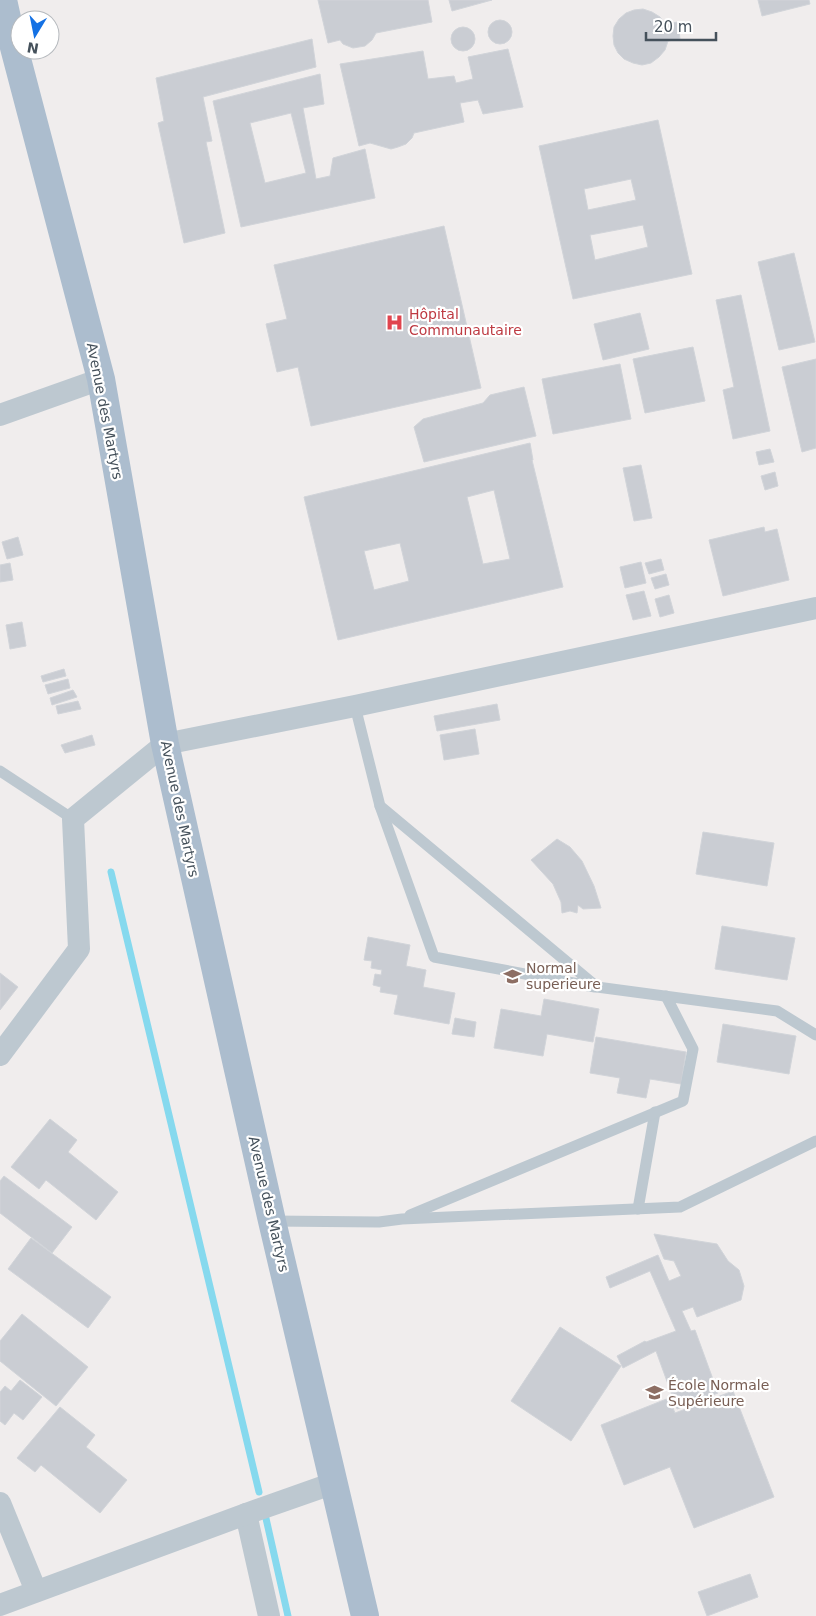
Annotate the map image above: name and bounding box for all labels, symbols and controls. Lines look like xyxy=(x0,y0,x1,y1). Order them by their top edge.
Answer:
north arrow xyxy=(10,10,60,60)
scale bar xyxy=(646,10,716,42)
text: 20 m xyxy=(654,18,692,36)
text: N xyxy=(26,39,40,57)
place label: Hôpital Communautaire xyxy=(409,306,522,338)
hospital icon: Hôpital Communautaire xyxy=(385,312,405,332)
street label: Avenue des Martyrs xyxy=(84,341,126,481)
street label: Avenue des Martyrs xyxy=(158,739,202,879)
place label: Normal superieure xyxy=(526,960,601,992)
school or university icon: Normal superieure xyxy=(502,966,522,986)
street label: Avenue des Martyrs xyxy=(246,1135,292,1273)
place label: École Normale Supérieure xyxy=(668,1377,769,1409)
school or university icon: École Normale Supérieure xyxy=(644,1383,664,1403)

